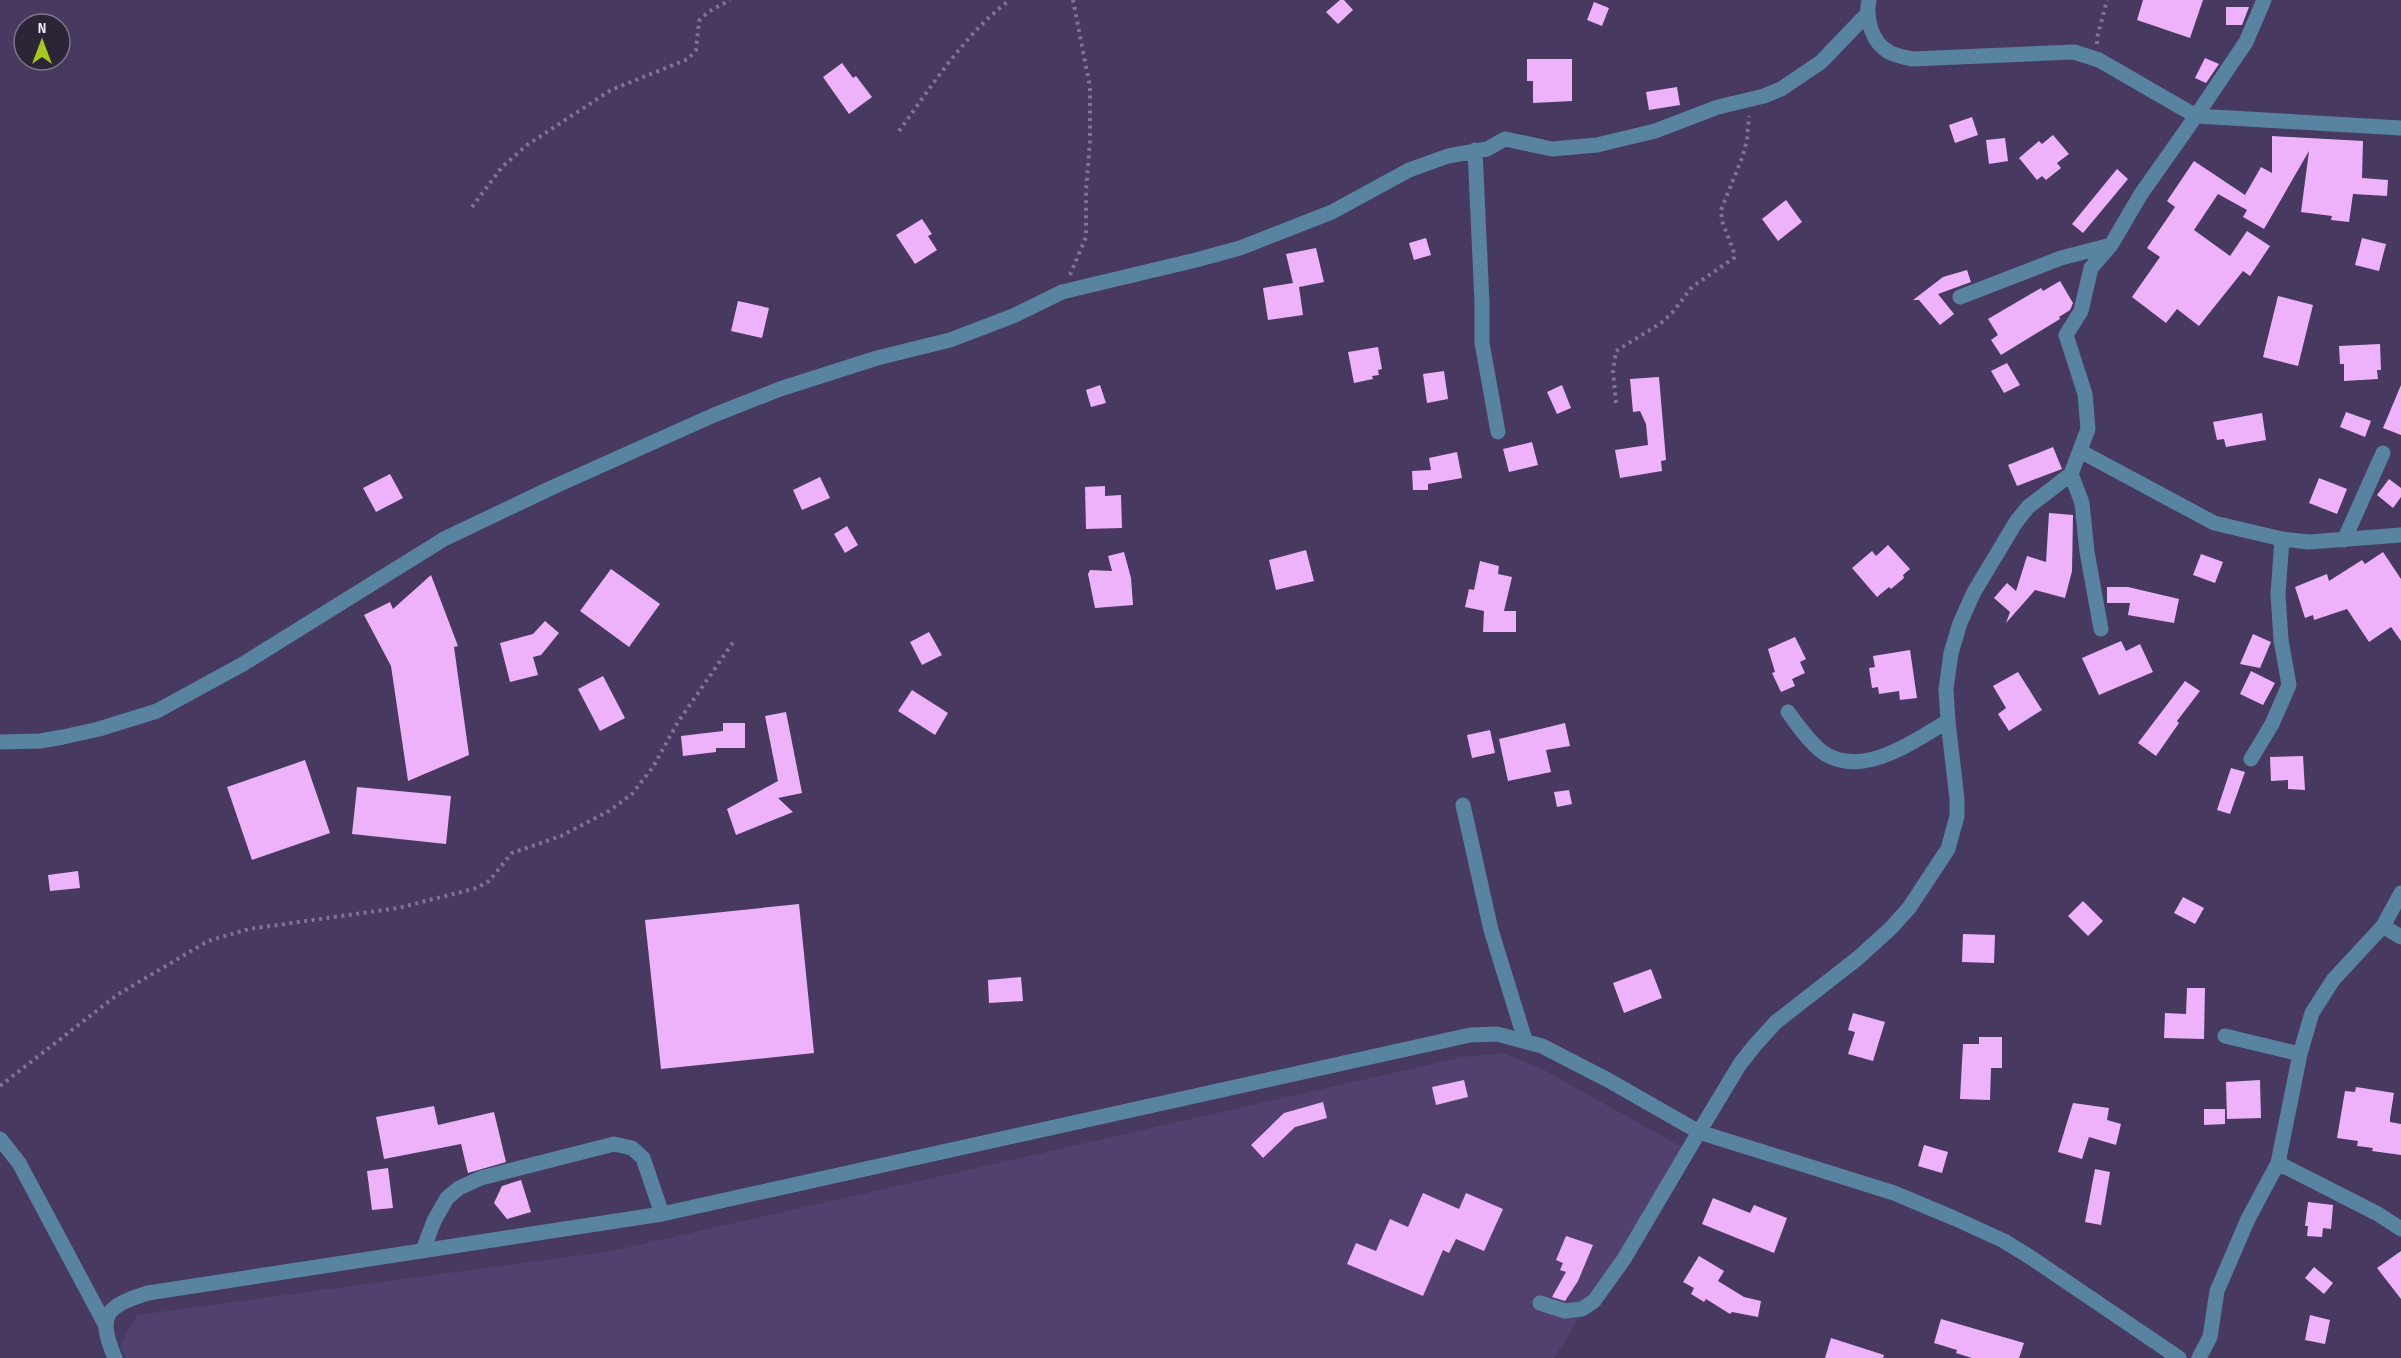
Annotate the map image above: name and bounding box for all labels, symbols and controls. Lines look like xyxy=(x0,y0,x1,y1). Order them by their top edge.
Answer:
north arrow xyxy=(12,12,72,72)
text: N xyxy=(38,19,46,38)

